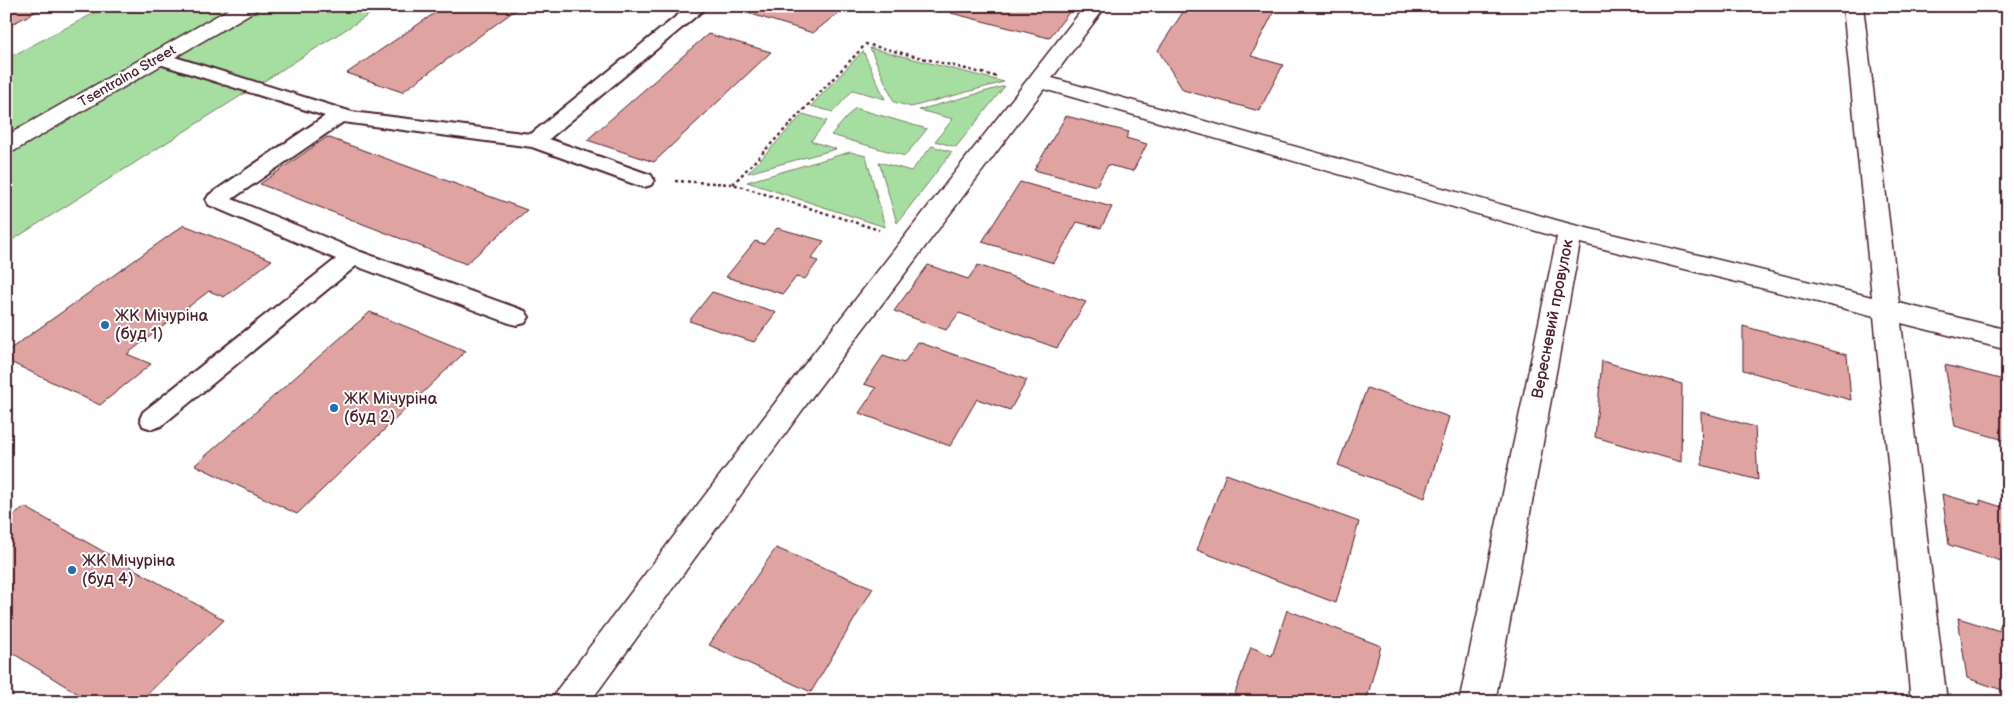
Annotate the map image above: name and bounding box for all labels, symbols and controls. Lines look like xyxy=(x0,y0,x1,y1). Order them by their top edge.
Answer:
street label: Tsentralna Street xyxy=(75,41,179,111)
street label: Вересневий провулок xyxy=(1528,237,1578,400)
place label: ЖК Мічуріна (буд 1) xyxy=(115,307,209,344)
marker: ЖК Мічуріна (буд 1) xyxy=(99,319,111,331)
place label: ЖК Мічуріна (буд 2) xyxy=(344,390,438,427)
marker: ЖК Мічуріна (буд 2) xyxy=(328,402,340,414)
place label: ЖК Мічуріна (буд 4) xyxy=(82,552,176,589)
marker: ЖК Мічуріна (буд 4) xyxy=(66,564,78,576)

